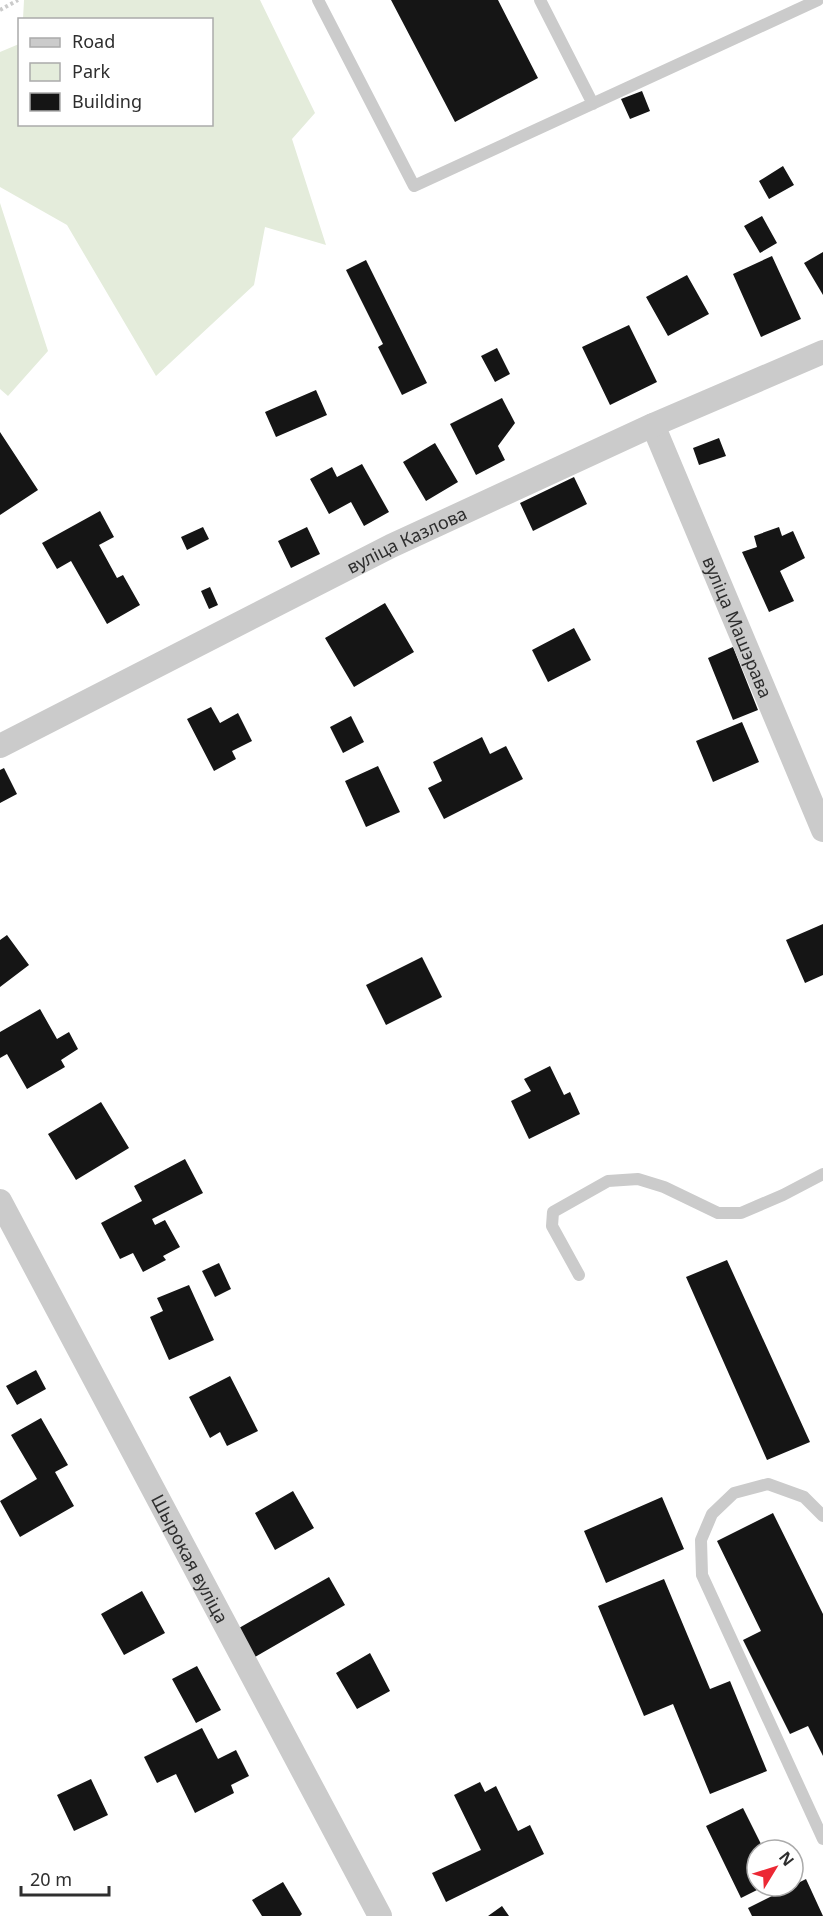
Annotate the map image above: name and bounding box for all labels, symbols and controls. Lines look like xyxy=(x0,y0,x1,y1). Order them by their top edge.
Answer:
legend xyxy=(18,18,213,126)
text: Road xyxy=(72,29,115,53)
text: Park xyxy=(72,59,110,83)
text: Building xyxy=(72,89,142,113)
street label: вуліца Казлова xyxy=(342,501,471,579)
street label: вуліца Машэрава xyxy=(697,552,778,702)
street label: Шырокая вуліца xyxy=(146,1490,234,1627)
north arrow xyxy=(745,1838,805,1898)
text: N xyxy=(774,1847,799,1871)
scale bar xyxy=(21,1859,110,1897)
text: 20 m xyxy=(30,1867,72,1891)

